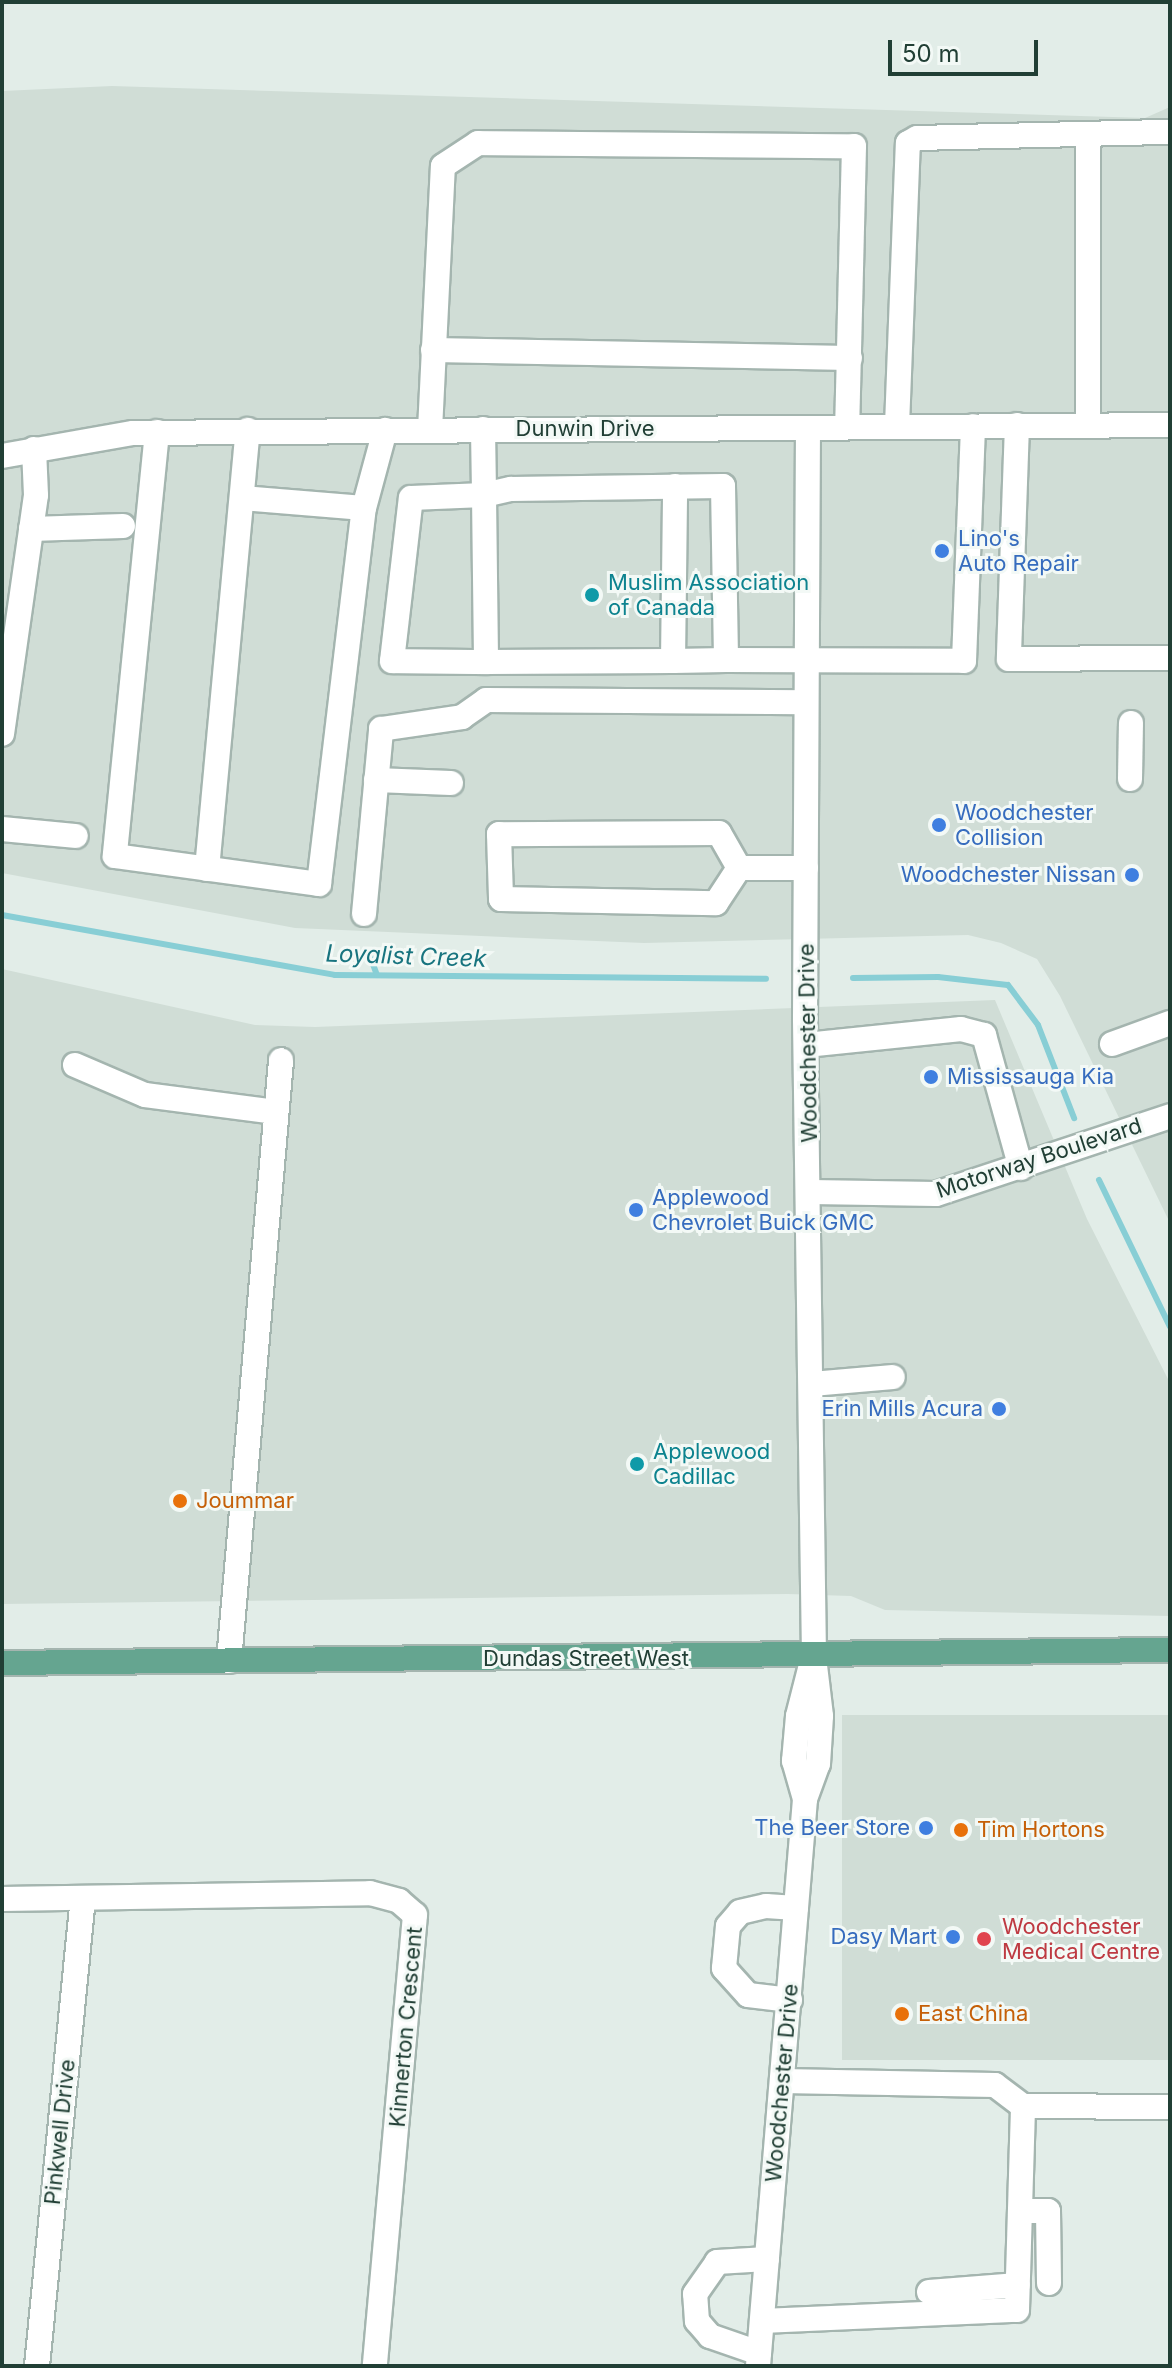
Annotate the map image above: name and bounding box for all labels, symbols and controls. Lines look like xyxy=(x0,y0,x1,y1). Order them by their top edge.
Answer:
scale bar xyxy=(892,24,1042,74)
text: 50 m xyxy=(902,39,960,68)
street label: Dunwin Drive xyxy=(516,416,654,442)
place label: Lino's Auto Repair xyxy=(958,525,1079,576)
marker: Lino's Auto Repair xyxy=(933,542,951,560)
place label: Muslim Association of Canada xyxy=(608,569,809,620)
marker: Muslim Association of Canada xyxy=(583,586,601,604)
place label: Woodchester Collision xyxy=(955,799,1094,850)
marker: Woodchester Collision xyxy=(930,816,948,834)
place label: Woodchester Nissan xyxy=(901,862,1116,888)
marker: Woodchester Nissan xyxy=(1123,866,1141,884)
water label: Loyalist Creek xyxy=(325,939,487,973)
street label: Woodchester Drive xyxy=(793,943,823,1143)
place label: Mississauga Kia xyxy=(947,1064,1114,1090)
marker: Mississauga Kia xyxy=(922,1068,940,1086)
street label: Motorway Boulevard xyxy=(933,1112,1145,1204)
place label: Applewood Chevrolet Buick GMC xyxy=(652,1184,874,1236)
marker: Applewood Chevrolet Buick GMC xyxy=(627,1201,645,1219)
place label: Erin Mills Acura xyxy=(822,1396,983,1422)
marker: Erin Mills Acura xyxy=(990,1400,1008,1418)
place label: Applewood Cadillac xyxy=(653,1438,770,1490)
marker: Applewood Cadillac xyxy=(628,1455,646,1473)
place label: Joummar xyxy=(196,1488,294,1514)
marker: Joummar xyxy=(171,1492,189,1510)
street label: Dundas Street West xyxy=(483,1646,689,1672)
place label: The Beer Store xyxy=(754,1815,910,1841)
place label: Tim Hortons xyxy=(977,1817,1105,1843)
marker: The Beer Store xyxy=(917,1819,935,1837)
marker: Tim Hortons xyxy=(952,1821,970,1839)
place label: Woodchester Medical Centre xyxy=(1002,1913,1160,1964)
place label: Dasy Mart xyxy=(831,1924,937,1950)
street label: Kinnerton Crescent xyxy=(384,1926,428,2128)
marker: Dasy Mart xyxy=(944,1928,962,1946)
marker: Woodchester Medical Centre xyxy=(973,1928,995,1950)
street label: Woodchester Drive xyxy=(760,1983,804,2183)
place label: East China xyxy=(918,2001,1028,2027)
marker: East China xyxy=(893,2005,911,2023)
street label: Pinkwell Drive xyxy=(39,2058,81,2206)

